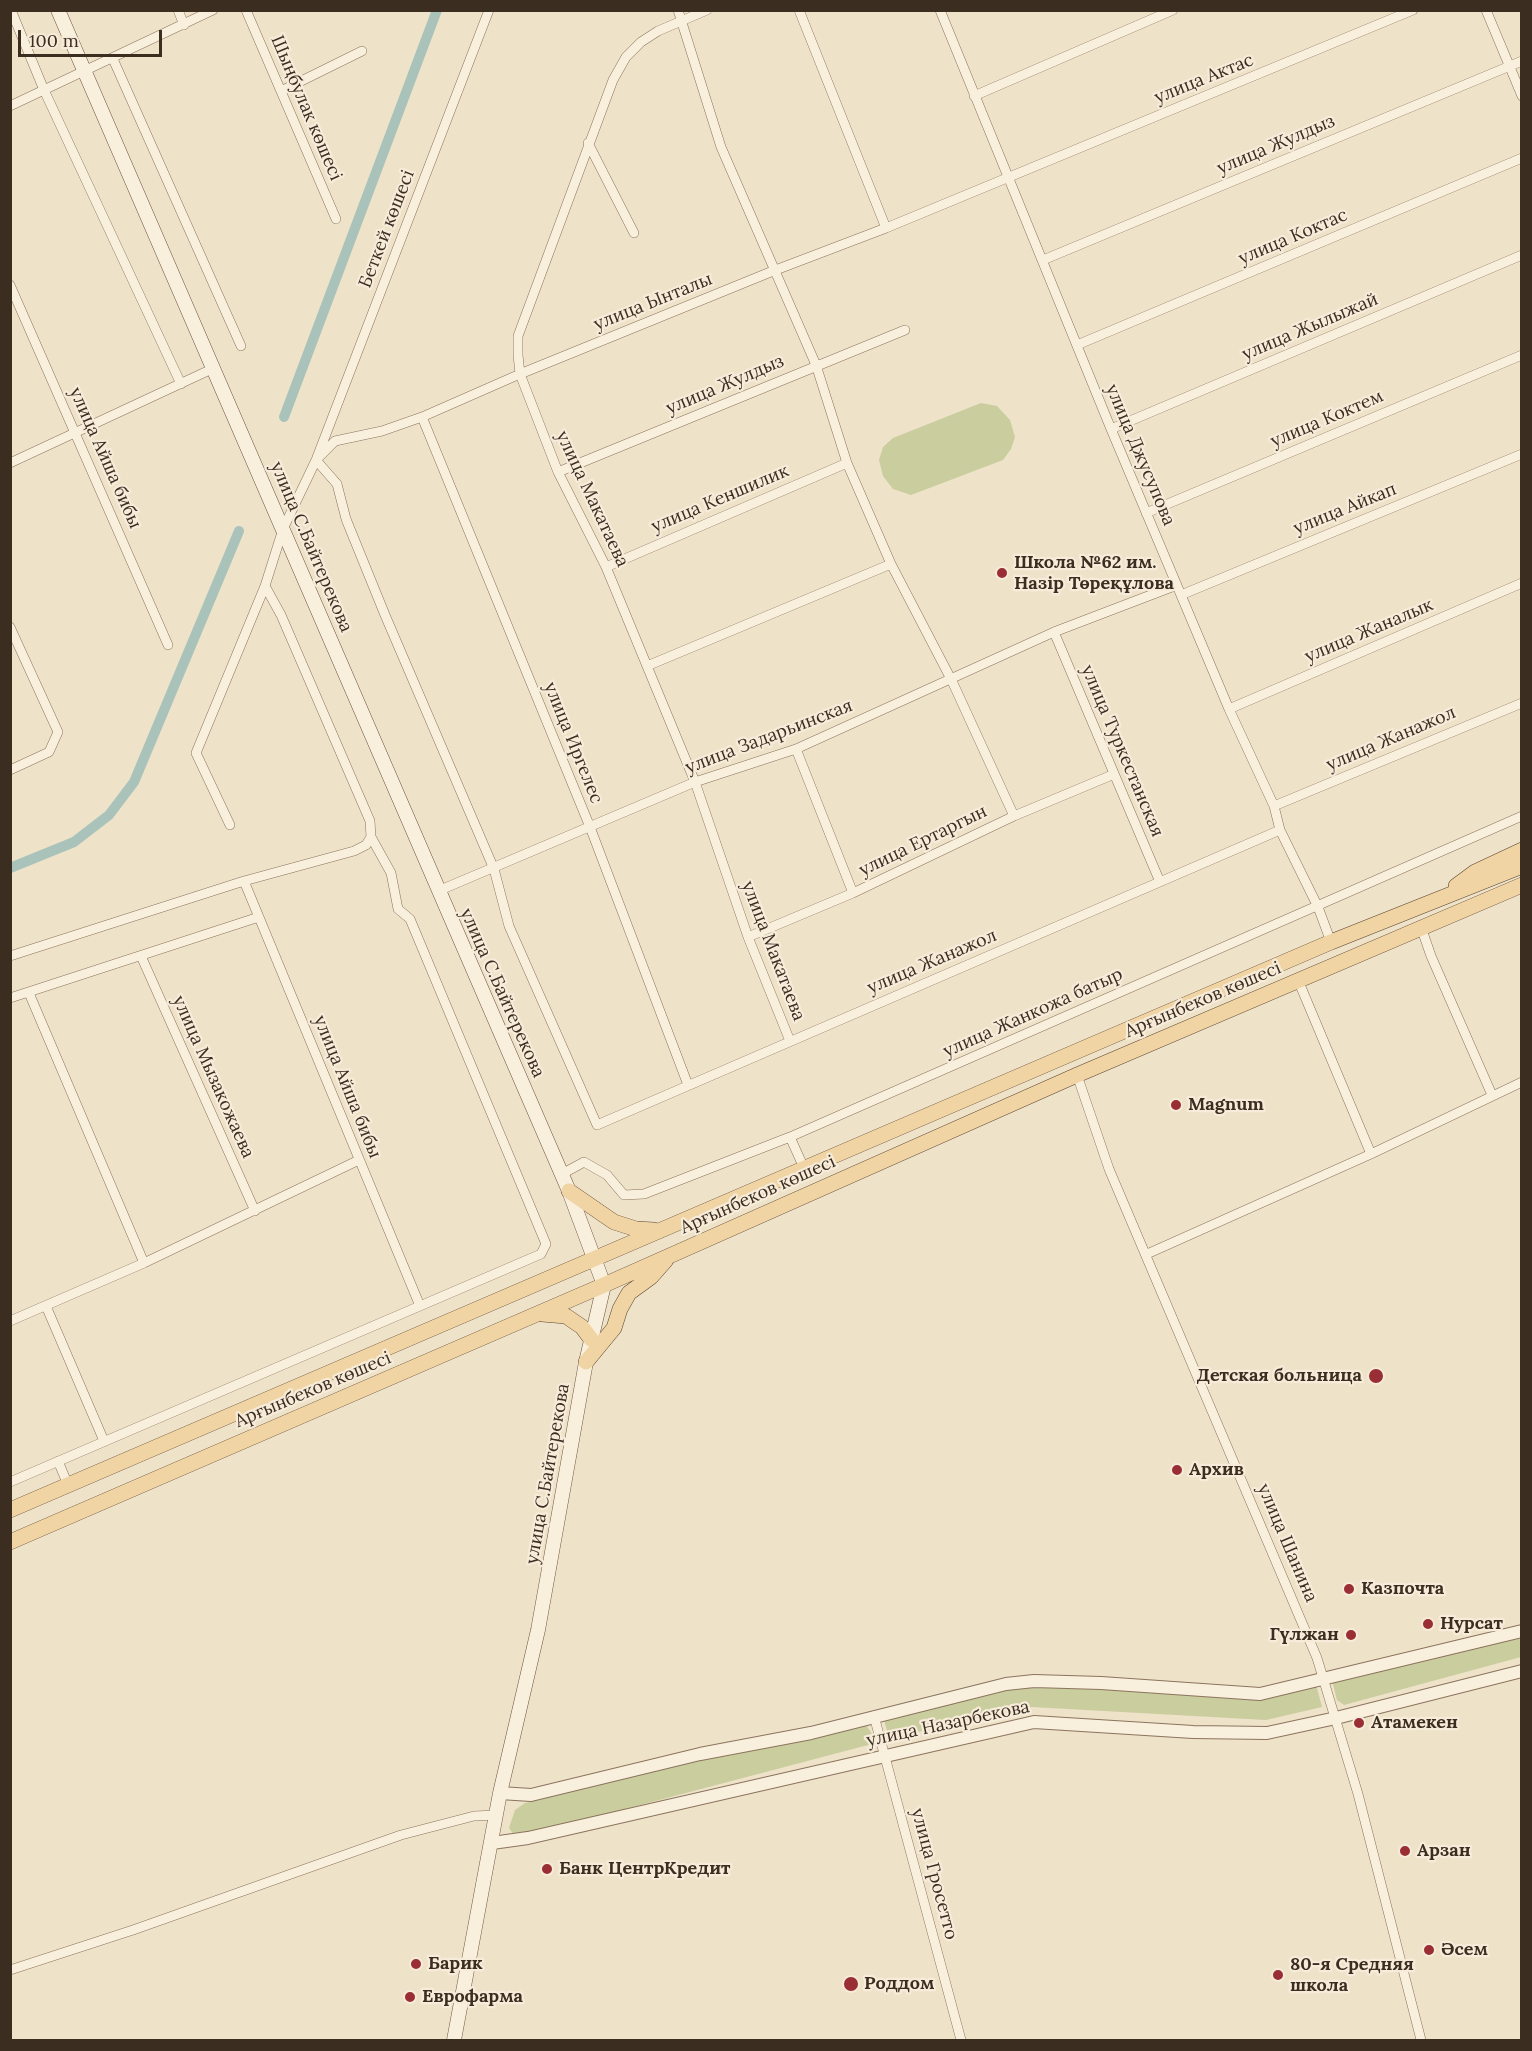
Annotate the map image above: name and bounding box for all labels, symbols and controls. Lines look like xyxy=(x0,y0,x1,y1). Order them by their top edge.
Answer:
scale bar xyxy=(21,18,165,56)
text: 100 m xyxy=(29,29,79,52)
street label: Шыңбулак көшесі xyxy=(266,32,346,184)
street label: улица Актас xyxy=(1151,49,1257,109)
street label: улица Жулдыз xyxy=(1214,110,1338,180)
street label: Беткей көшесі xyxy=(355,167,419,291)
street label: улица Коктас xyxy=(1235,204,1351,270)
street label: улица Ынталы xyxy=(591,268,715,336)
street label: улица Жылыжай xyxy=(1239,289,1381,365)
street label: улица Жулдыз xyxy=(663,350,787,420)
street label: улица Джусупова xyxy=(1100,381,1180,529)
street label: улица Айша бибы xyxy=(64,384,146,532)
street label: улица Коктем xyxy=(1267,385,1387,453)
street label: улица Макатаева xyxy=(551,427,633,571)
street label: улица С.Байтерекова xyxy=(265,458,357,636)
street label: улица Кеншилик xyxy=(648,460,792,538)
street label: улица Айкап xyxy=(1290,479,1400,539)
place label: Школа №62 им. Назір Төреқұлова xyxy=(1014,552,1174,594)
marker: Школа №62 им. Назір Төреқұлова xyxy=(995,566,1009,580)
street label: улица Жаналык xyxy=(1302,594,1436,668)
street label: улица Туркестанская xyxy=(1076,662,1168,840)
street label: улица Иргелес xyxy=(539,679,607,807)
street label: улица Задарьинская xyxy=(682,695,856,779)
street label: улица Жанажол xyxy=(1323,702,1459,776)
street label: улица Ертаргын xyxy=(855,801,991,881)
street label: улица Макатаева xyxy=(736,878,810,1024)
street label: улица С.Байтерекова xyxy=(455,905,549,1081)
street label: улица Жанажол xyxy=(864,925,1000,999)
street label: Арғынбеков көшесі xyxy=(1122,957,1284,1043)
street label: улица Жанкожа батыр xyxy=(940,964,1126,1062)
street label: улица Мызакожаева xyxy=(167,992,259,1162)
street label: улица Айша бибы xyxy=(308,1012,386,1162)
place label: Magnum xyxy=(1188,1094,1264,1116)
marker: Magnum xyxy=(1169,1098,1183,1112)
street label: Арғынбеков көшесі xyxy=(677,1151,839,1239)
street label: Арғынбеков көшесі xyxy=(232,1347,394,1433)
place label: Детская больница xyxy=(1196,1365,1362,1387)
marker: Детская больница xyxy=(1367,1367,1385,1385)
street label: улица С.Байтерекова xyxy=(521,1382,575,1566)
place label: Архив xyxy=(1189,1459,1244,1481)
marker: Архив xyxy=(1170,1463,1184,1477)
street label: улица Шанина xyxy=(1252,1480,1322,1606)
place label: Казпочта xyxy=(1361,1578,1444,1600)
marker: Казпочта xyxy=(1342,1582,1356,1596)
place label: Нурсат xyxy=(1440,1613,1503,1635)
marker: Нурсат xyxy=(1421,1617,1435,1631)
place label: Гүлжан xyxy=(1270,1624,1339,1646)
marker: Гүлжан xyxy=(1344,1628,1358,1642)
street label: улица Назарбекова xyxy=(864,1696,1032,1752)
place label: Атамекен xyxy=(1371,1712,1458,1734)
marker: Атамекен xyxy=(1352,1716,1366,1730)
street label: улица Гросетто xyxy=(906,1806,962,1942)
place label: Арзан xyxy=(1417,1840,1471,1862)
marker: Арзан xyxy=(1398,1844,1412,1858)
place label: Банк ЦентрКредит xyxy=(559,1858,730,1880)
marker: Банк ЦентрКредит xyxy=(540,1862,554,1876)
place label: Əсем xyxy=(1441,1939,1488,1961)
marker: Əсем xyxy=(1422,1943,1436,1957)
place label: Барик xyxy=(428,1953,483,1975)
place label: 80-я Средняя школа xyxy=(1290,1954,1414,1996)
marker: Барик xyxy=(409,1957,423,1971)
marker: 80-я Средняя школа xyxy=(1271,1968,1285,1982)
place label: Роддом xyxy=(864,1973,934,1995)
marker: Роддом xyxy=(842,1975,860,1993)
place label: Еврофарма xyxy=(422,1986,523,2008)
marker: Еврофарма xyxy=(403,1990,417,2004)

